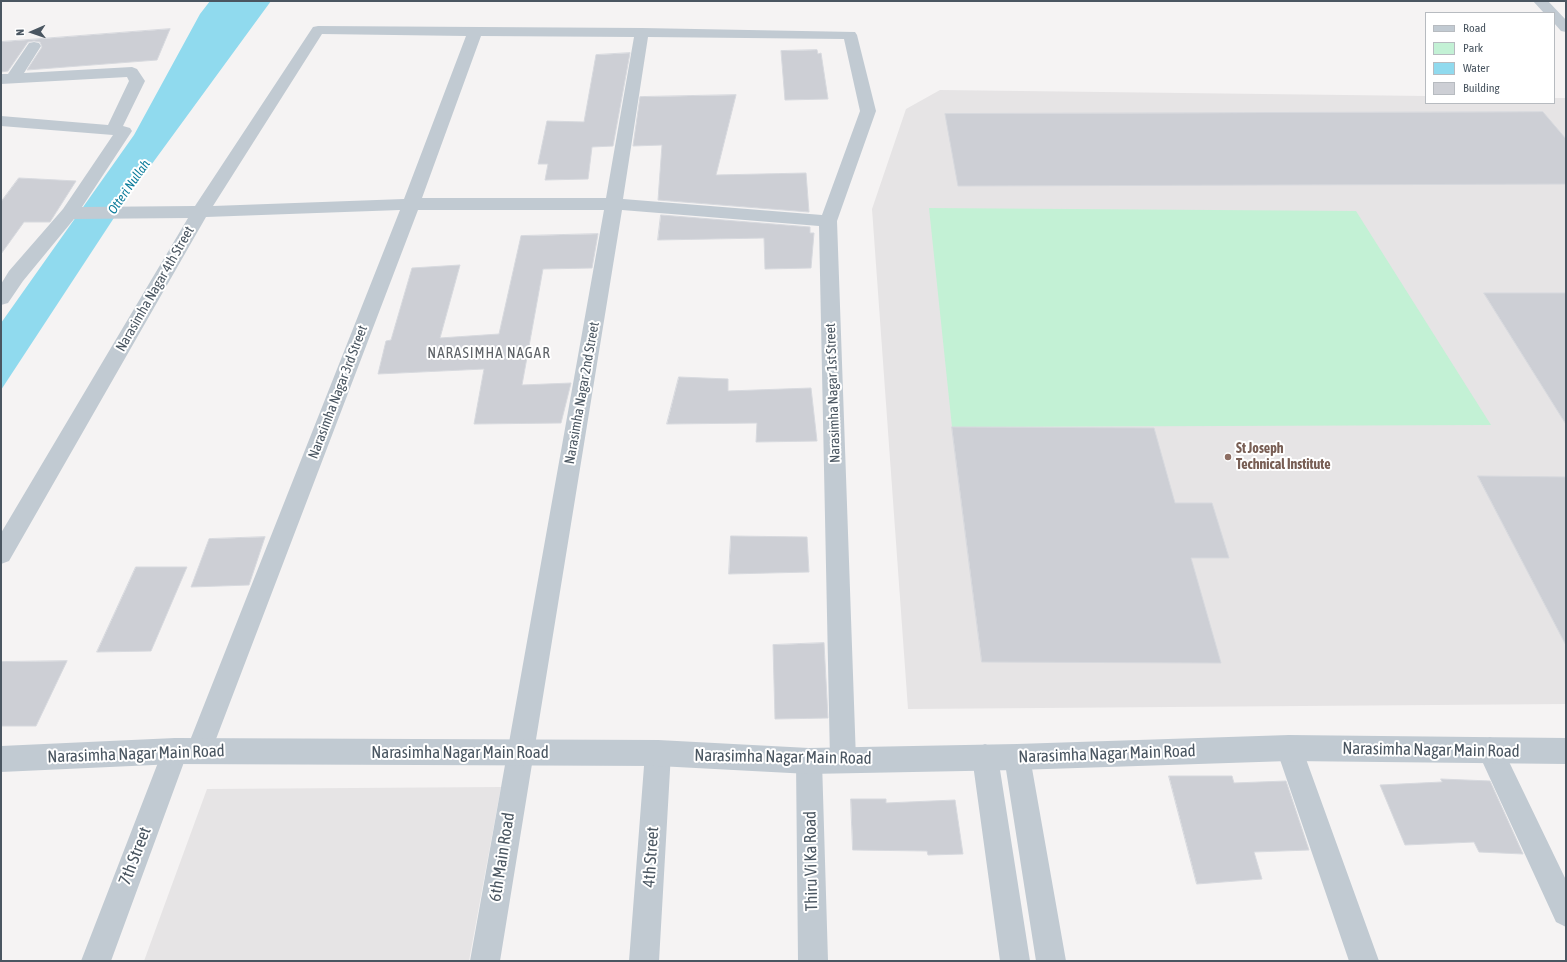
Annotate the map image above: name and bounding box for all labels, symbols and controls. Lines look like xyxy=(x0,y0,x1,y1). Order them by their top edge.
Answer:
north arrow xyxy=(12,12,52,52)
legend xyxy=(1425,12,1555,104)
text: Road xyxy=(1463,21,1486,35)
text: N xyxy=(14,29,26,36)
text: Park xyxy=(1463,41,1483,55)
text: Water xyxy=(1463,61,1489,75)
text: Building xyxy=(1463,81,1500,95)
water label: Otteri Nullah xyxy=(105,157,153,217)
street label: Narasimha Nagar 4th Street xyxy=(112,223,198,355)
street label: Narasimha Nagar 2nd Street xyxy=(561,320,603,466)
street label: Narasimha Nagar 3rd Street xyxy=(305,323,371,461)
street label: Narasimha Nagar 1st Street xyxy=(822,323,844,463)
district label: NARASIMHA NAGAR xyxy=(427,344,551,362)
place label: St Joseph Technical Institute xyxy=(1236,441,1330,474)
marker: St Joseph Technical Institute xyxy=(1223,452,1233,462)
street label: Narasimha Nagar Main Road xyxy=(1342,738,1520,762)
street label: Narasimha Nagar Main Road xyxy=(47,741,225,767)
street label: Narasimha Nagar Main Road xyxy=(1018,741,1196,767)
street label: Narasimha Nagar Main Road xyxy=(371,743,549,763)
street label: Narasimha Nagar Main Road xyxy=(694,745,872,769)
street label: 6th Main Road xyxy=(485,811,519,903)
street label: Thiru Vi Ka Road xyxy=(800,811,822,911)
street label: 7th Street xyxy=(115,824,155,888)
street label: 4th Street xyxy=(639,826,663,888)

